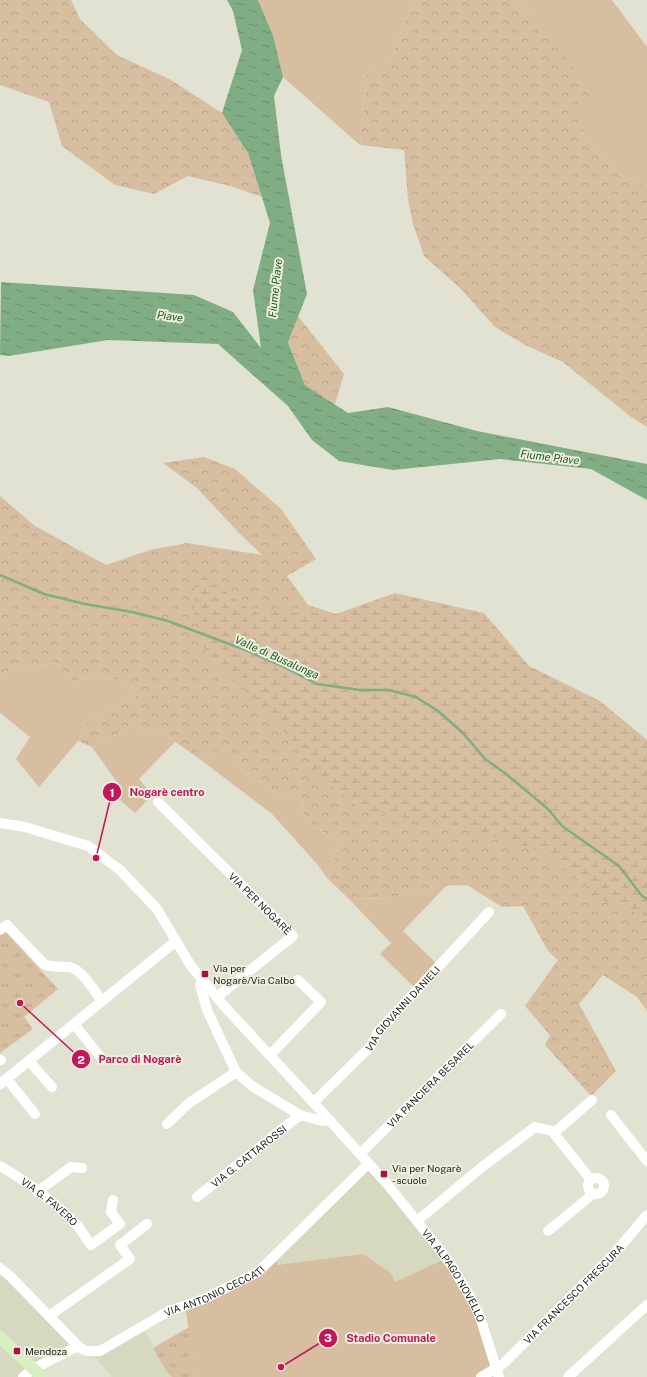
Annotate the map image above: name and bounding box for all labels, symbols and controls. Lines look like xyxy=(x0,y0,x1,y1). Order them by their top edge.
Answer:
water label: Fiume Piave xyxy=(266,258,284,318)
water label: Piave xyxy=(156,308,184,324)
water label: Fiume Piave xyxy=(520,447,580,467)
water label: Valle di Busalunga xyxy=(233,633,321,681)
callout: Nogarè centro xyxy=(102,781,213,804)
text: 1 xyxy=(109,786,115,800)
text: Nogarè centro xyxy=(129,786,205,798)
street label: VIA PER NOGARÈ xyxy=(226,870,294,937)
place label: Via per Nogarè/Via Calbo xyxy=(213,962,295,986)
street label: VIA GIOVANNI DANIELI xyxy=(363,963,442,1054)
marker: Via per Nogarè/Via Calbo xyxy=(200,969,210,979)
street label: VIA PANCIERA BESAREL xyxy=(384,1038,476,1130)
callout: Parco di Nogarè xyxy=(71,1048,190,1071)
text: 2 xyxy=(77,1053,85,1067)
text: Parco di Nogarè xyxy=(98,1053,182,1065)
street label: VIA G. CATTAROSSI xyxy=(209,1122,289,1189)
place label: Via per Nogarè - scuole xyxy=(392,1162,462,1186)
marker: Via per Nogarè - scuole xyxy=(379,1169,389,1179)
street label: VIA G. FAVERO xyxy=(19,1175,80,1228)
street label: VIA ALPAGO NOVELLO xyxy=(420,1227,487,1323)
street label: VIA FRANCESCO FRESCURA xyxy=(521,1241,626,1346)
street label: VIA ANTONIO CECCATI xyxy=(162,1263,267,1319)
callout: Stadio Comunale xyxy=(318,1327,443,1350)
text: 3 xyxy=(324,1331,332,1345)
text: Stadio Comunale xyxy=(346,1332,436,1344)
place label: Mendoza xyxy=(25,1345,67,1357)
marker: Mendoza xyxy=(12,1346,22,1356)

